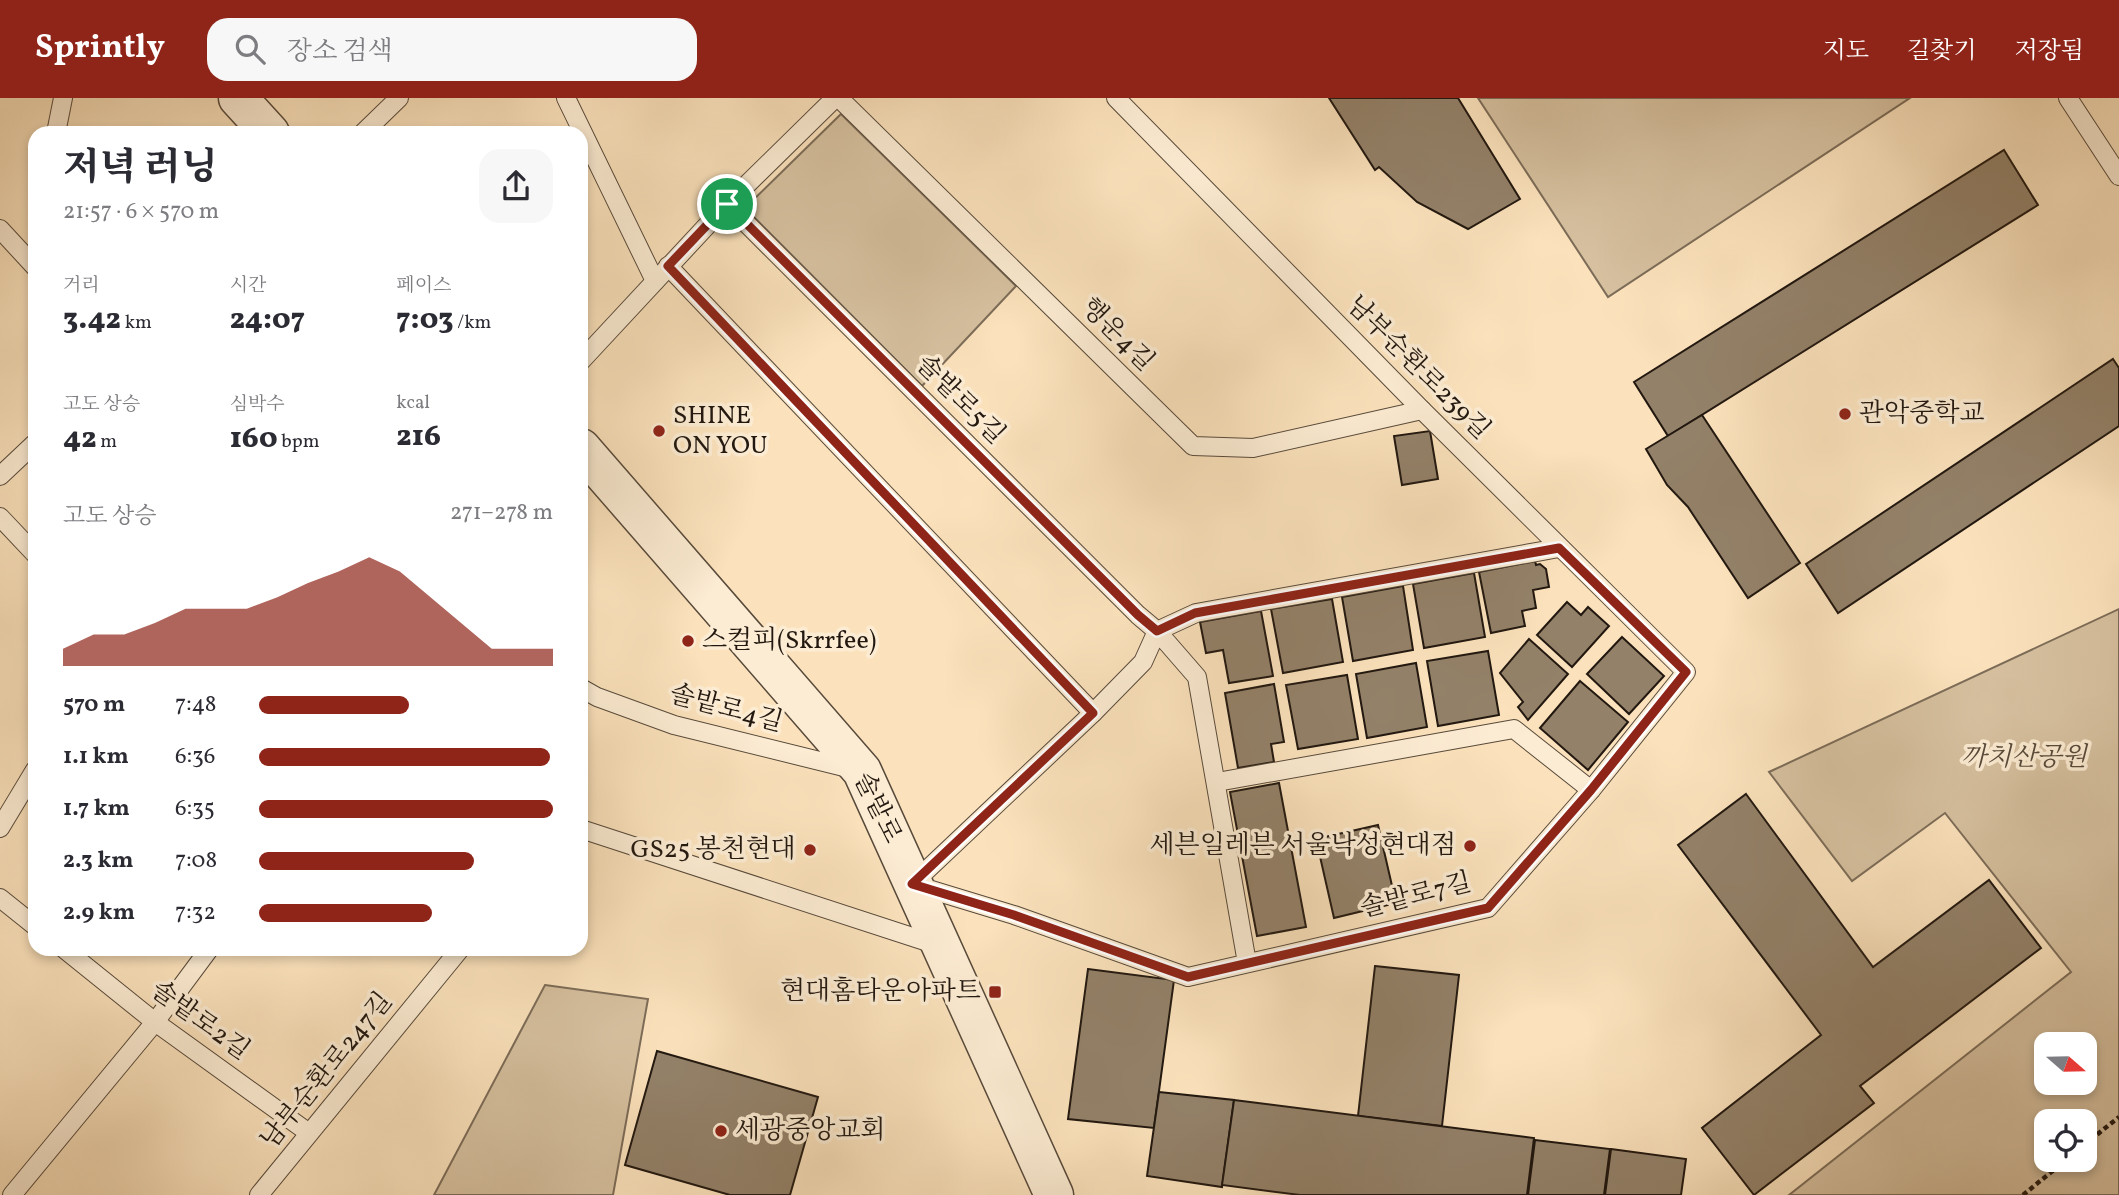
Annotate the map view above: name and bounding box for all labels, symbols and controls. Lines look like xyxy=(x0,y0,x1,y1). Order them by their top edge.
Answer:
search box xyxy=(207,18,697,81)
text: Sprintly xyxy=(35,26,165,72)
icon: search xyxy=(231,30,269,68)
text: 장소 검색 xyxy=(287,34,393,70)
text: 지도 xyxy=(1823,35,1869,69)
text: 길찾기 xyxy=(1907,35,1976,69)
text: 저장됨 xyxy=(2014,35,2084,69)
text: 저녁 러닝 xyxy=(63,143,217,196)
button: share xyxy=(479,149,553,223)
pin xyxy=(697,174,757,234)
icon: arrive xyxy=(708,185,746,223)
text: 21:57 · 6 × 570 m xyxy=(63,196,219,228)
text: 거리 xyxy=(63,273,100,299)
text: 시간 xyxy=(230,273,266,299)
text: 페이스 xyxy=(396,273,451,299)
street label: 남부순환로239길 xyxy=(1338,288,1498,448)
street label: 행운4길 xyxy=(1072,290,1162,380)
text: 3.42 xyxy=(63,299,121,341)
text: 24:07 xyxy=(230,299,305,341)
text: 7:03 xyxy=(396,299,453,341)
text: km xyxy=(121,310,152,336)
text: /km xyxy=(453,310,491,336)
street label: 솔밭로5길 xyxy=(907,347,1013,453)
text: kcal xyxy=(396,390,430,416)
text: 고도 상승 xyxy=(63,392,140,418)
text: 심박수 xyxy=(230,392,285,418)
place label: 관악중학교 xyxy=(1859,396,1985,432)
place label: SHINE ON YOU xyxy=(673,398,768,464)
marker: 관악중학교 xyxy=(1837,406,1853,422)
text: 216 xyxy=(396,416,441,458)
text: 42 xyxy=(63,418,97,460)
text: 160 xyxy=(230,418,278,460)
marker: SHINE ON YOU xyxy=(651,423,667,439)
text: m xyxy=(97,429,117,455)
text: bpm xyxy=(278,429,319,455)
text: 271–278 m xyxy=(450,497,553,529)
text: 고도 상승 xyxy=(63,501,156,533)
place label: 스컬피(Skrrfee) xyxy=(702,623,876,659)
marker: 스컬피(Skrrfee) xyxy=(680,633,696,649)
street label: 솔밭로4길 xyxy=(665,677,787,741)
text: 570 m xyxy=(63,689,125,721)
text: 7:48 xyxy=(175,689,217,721)
park label: 까치산공원 xyxy=(1961,740,2089,776)
text: 1.1 km xyxy=(63,741,129,773)
text: 6:36 xyxy=(175,741,216,773)
street label: 솔밭로 xyxy=(844,766,910,850)
text: 1.7 km xyxy=(63,793,130,825)
text: 6:35 xyxy=(175,793,215,825)
place label: 세븐일레븐 서울낙성현대점 xyxy=(1149,828,1456,864)
place label: GS25 봉천현대 xyxy=(631,832,796,868)
marker: 세븐일레븐 서울낙성현대점 xyxy=(1462,838,1478,854)
marker: GS25 봉천현대 xyxy=(802,842,818,858)
text: 2.3 km xyxy=(63,845,134,877)
text: 7:08 xyxy=(175,845,217,877)
street label: 솔밭로7길 xyxy=(1357,865,1475,927)
text: 2.9 km xyxy=(63,897,135,929)
text: 7:32 xyxy=(175,897,216,929)
street label: 솔밭로2길 xyxy=(143,973,257,1069)
place label: 현대홈타운아파트 xyxy=(780,974,981,1010)
marker: 현대홈타운아파트 xyxy=(987,984,1003,1000)
street label: 남부순환로247길 xyxy=(253,985,401,1157)
north arrow xyxy=(2034,1032,2096,1096)
map controls xyxy=(2034,1032,2097,1172)
button: locate xyxy=(2034,1109,2097,1172)
place label: 세광중앙교회 xyxy=(735,1113,886,1149)
marker: 세광중앙교회 xyxy=(713,1123,729,1139)

